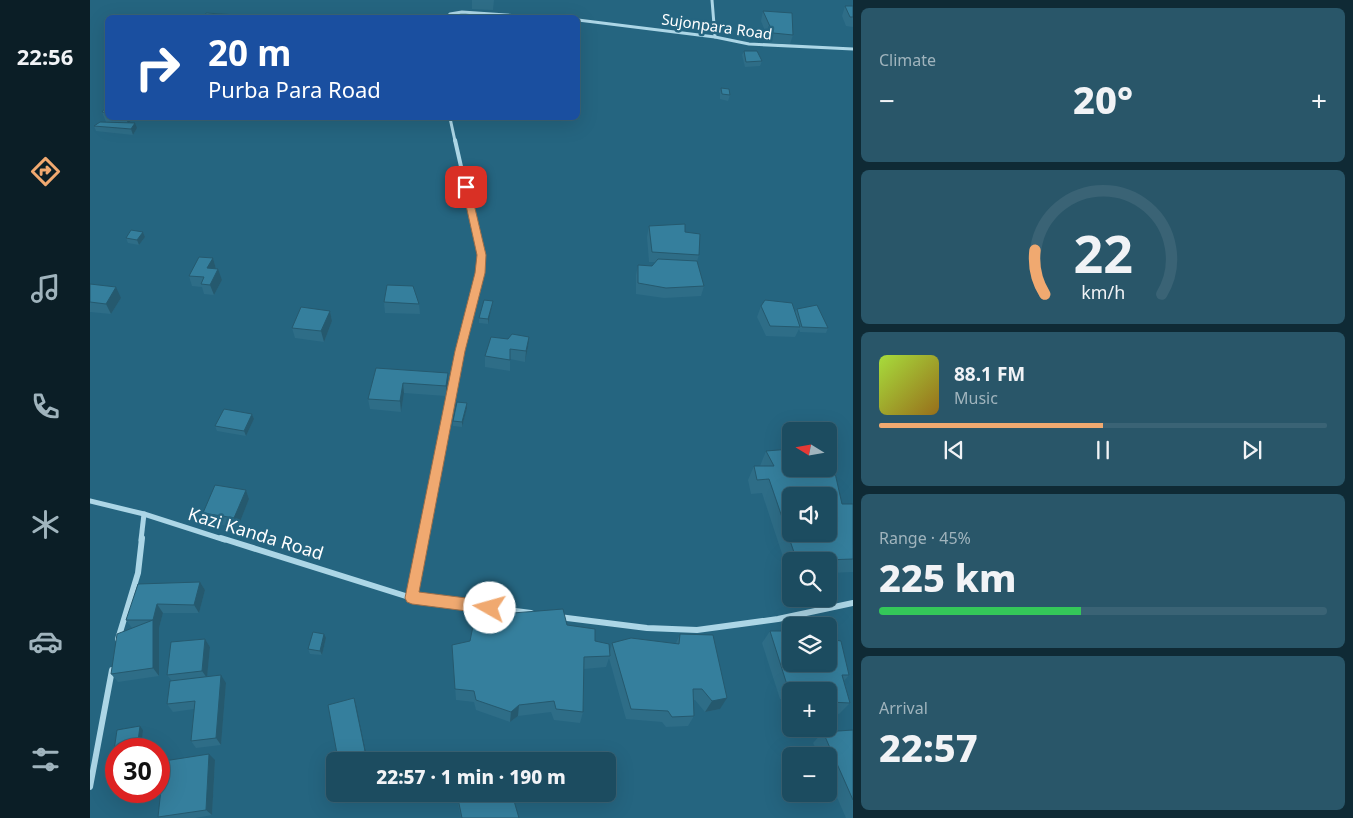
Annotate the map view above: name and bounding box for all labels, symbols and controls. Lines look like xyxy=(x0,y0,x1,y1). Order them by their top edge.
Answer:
street label: Sujonpara Road xyxy=(660,8,774,44)
text: 20 m xyxy=(208,29,291,76)
icon: right xyxy=(125,35,190,100)
text: 22:56 xyxy=(17,41,73,71)
text: Climate xyxy=(879,49,936,71)
text: 20° xyxy=(1073,73,1133,125)
text: Purba Para Road xyxy=(208,74,381,104)
text: − xyxy=(879,81,895,119)
text: + xyxy=(1311,81,1327,119)
icon: directions xyxy=(28,154,63,189)
pin xyxy=(445,166,487,208)
icon: arrive xyxy=(452,173,480,201)
text: 22 xyxy=(1073,217,1133,288)
icon: music xyxy=(28,271,63,306)
text: km/h xyxy=(1081,280,1125,304)
text: 88.1 FM xyxy=(954,361,1025,387)
text: Music xyxy=(954,387,998,409)
icon: phone xyxy=(28,389,63,424)
north arrow xyxy=(782,422,838,478)
map controls xyxy=(782,422,837,802)
icon: previous xyxy=(940,436,968,464)
icon: pause xyxy=(1089,436,1117,464)
icon: next xyxy=(1238,436,1266,464)
button: sound xyxy=(782,487,837,542)
street label: Kazi Kanda Road xyxy=(185,501,327,565)
icon: climate xyxy=(28,507,63,542)
text: Range · 45% xyxy=(879,527,971,549)
text: 225 km xyxy=(879,551,1017,603)
button: search xyxy=(782,552,837,607)
position arrow xyxy=(463,581,515,633)
button: layers xyxy=(782,617,837,672)
icon: car xyxy=(28,624,63,659)
button: + xyxy=(782,682,837,737)
text: Arrival xyxy=(879,697,928,719)
text: 22:57 xyxy=(879,721,978,773)
speed limit sign: 30 xyxy=(105,738,170,803)
icon: filters xyxy=(28,742,63,777)
button: − xyxy=(782,747,837,802)
text: 22:57 · 1 min · 190 m xyxy=(376,764,566,790)

